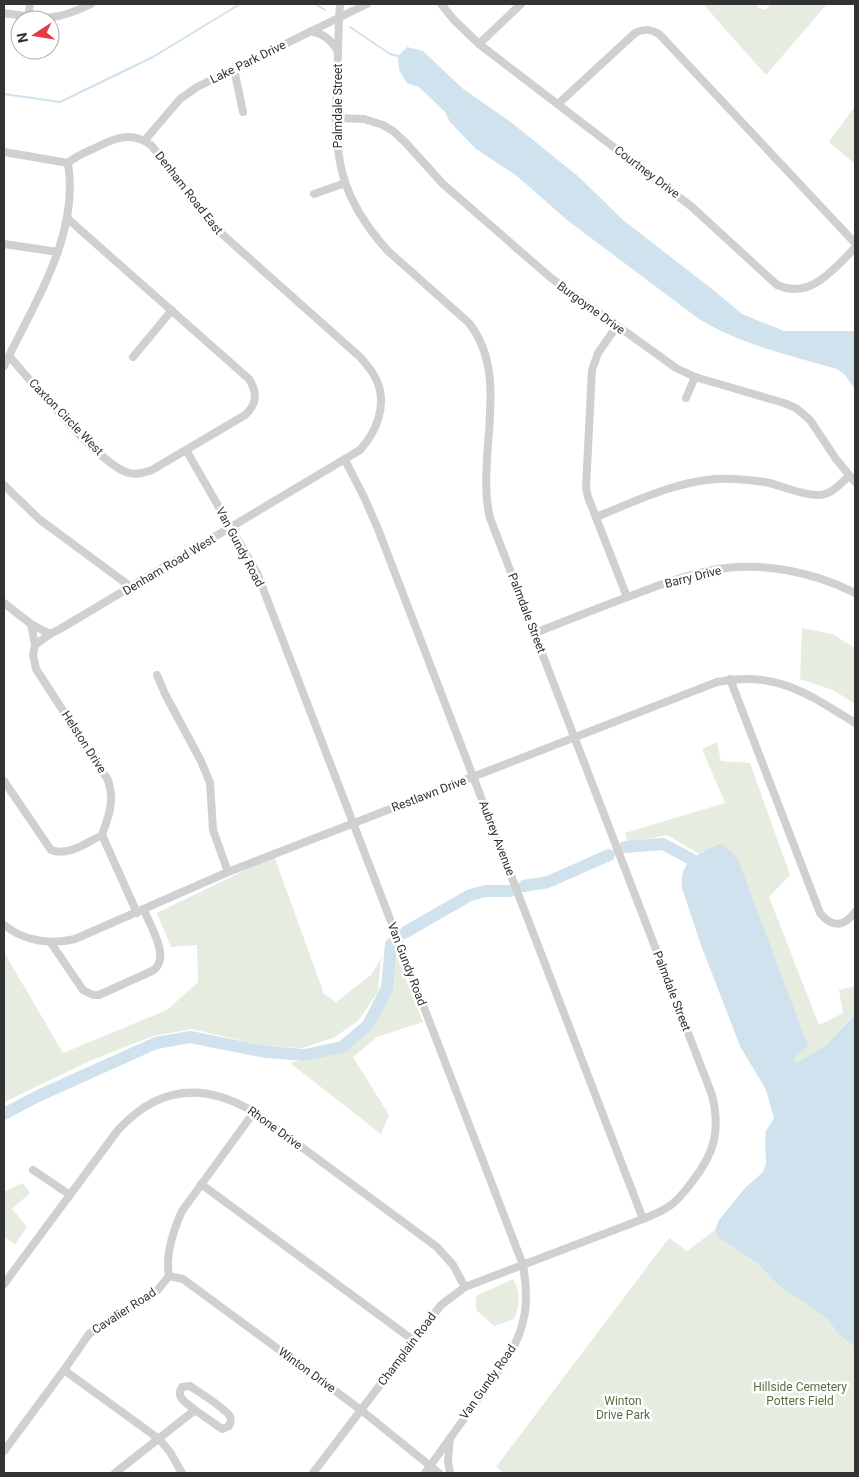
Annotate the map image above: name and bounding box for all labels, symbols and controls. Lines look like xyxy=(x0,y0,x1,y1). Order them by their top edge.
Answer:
north arrow xyxy=(10,10,60,60)
text: N xyxy=(13,31,31,44)
street label: Lake Park Drive xyxy=(208,38,288,86)
street label: Palmdale Street xyxy=(331,64,345,148)
street label: Courtney Drive xyxy=(612,143,682,201)
street label: Denham Road East xyxy=(152,149,226,237)
street label: Burgoyne Drive xyxy=(554,279,628,337)
street label: Caxton Circle West xyxy=(26,376,106,458)
street label: Van Gundy Road xyxy=(213,505,267,589)
street label: Denham Road West xyxy=(120,532,218,598)
street label: Barry Drive xyxy=(663,563,723,591)
street label: Palmdale Street xyxy=(505,571,549,655)
street label: Helston Drive xyxy=(59,708,109,776)
street label: Restlawn Drive xyxy=(390,773,468,815)
street label: Aubrey Avenue xyxy=(476,798,518,878)
street label: Van Gundy Road xyxy=(385,920,429,1008)
street label: Palmdale Street xyxy=(650,949,694,1033)
street label: Rhone Drive xyxy=(245,1104,305,1152)
street label: Cavalier Road xyxy=(89,1285,159,1337)
street label: Champlain Road xyxy=(375,1310,439,1388)
street label: Van Gundy Road xyxy=(457,1342,519,1422)
street label: Winton Drive xyxy=(276,1345,338,1395)
park label: Hillside Cemetery Potters Field xyxy=(753,1380,847,1408)
park label: Winton Drive Park xyxy=(596,1394,651,1422)

